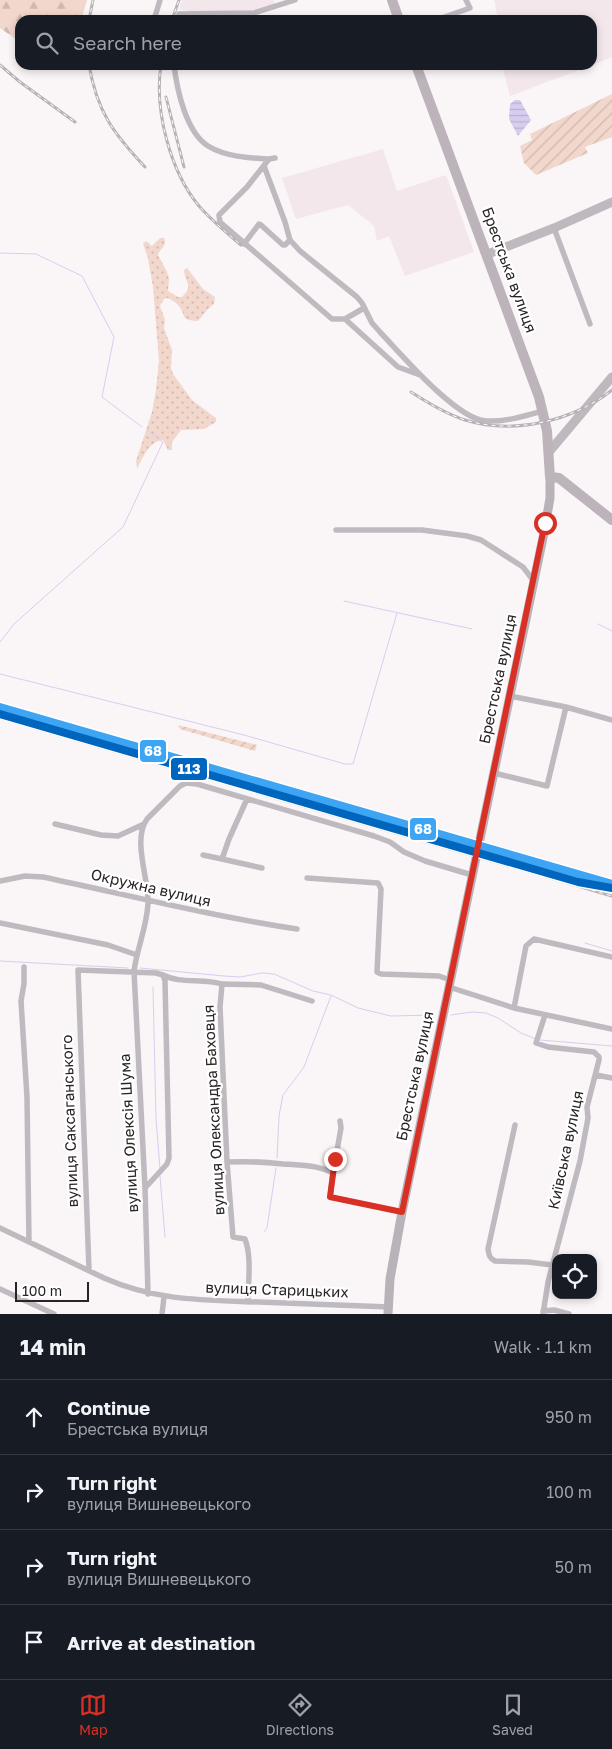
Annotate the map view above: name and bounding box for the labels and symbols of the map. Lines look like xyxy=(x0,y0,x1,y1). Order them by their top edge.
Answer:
street label: Брестська вулиця xyxy=(479,204,541,335)
route start xyxy=(534,512,557,535)
street label: Брестська вулиця xyxy=(474,612,520,745)
line badge: 68 xyxy=(139,739,167,763)
text: 68 xyxy=(144,742,162,759)
line badge: 113 xyxy=(170,757,208,781)
text: 113 xyxy=(178,760,200,777)
line badge: 68 xyxy=(409,817,437,841)
text: 68 xyxy=(414,820,432,837)
street label: Окружна вулиця xyxy=(89,864,213,910)
street label: вулиця Олександра Баховця xyxy=(199,1004,228,1216)
street label: Брестська вулиця xyxy=(391,1009,437,1142)
street label: вулиця Саксаганського xyxy=(57,1034,81,1208)
street label: вулиця Олексія Шума xyxy=(115,1053,141,1213)
street label: Київська вулиця xyxy=(544,1089,586,1211)
route end xyxy=(324,1148,347,1171)
street label: вулиця Старицьких xyxy=(205,1278,349,1300)
scale bar xyxy=(15,1279,89,1302)

